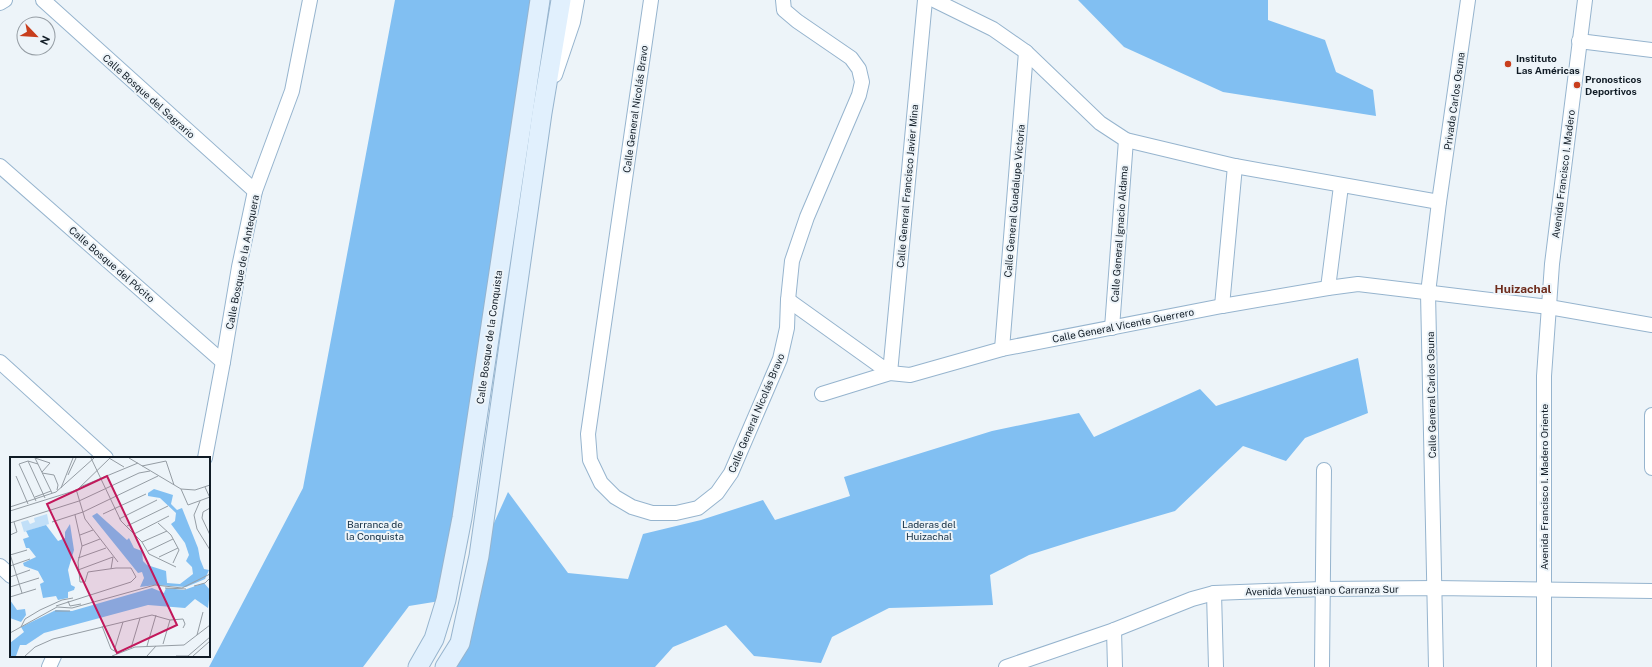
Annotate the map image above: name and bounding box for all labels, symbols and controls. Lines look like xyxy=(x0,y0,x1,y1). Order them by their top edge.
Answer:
north arrow xyxy=(16,16,56,56)
text: N xyxy=(38,34,52,47)
street label: Calle General Nicolás Bravo xyxy=(620,44,650,173)
street label: Calle Bosque del Sagrario xyxy=(100,51,198,141)
street label: Privada Carlos Osuna xyxy=(1441,51,1467,151)
place label: Instituto Las Américas xyxy=(1516,52,1580,76)
marker: Instituto Las Américas xyxy=(1503,59,1513,69)
place label: Pronosticos Deportivos xyxy=(1585,73,1642,97)
marker: Pronosticos Deportivos xyxy=(1572,80,1582,90)
street label: Calle General Francisco Javier Mina xyxy=(894,104,920,268)
street label: Avenida Francisco I. Madero xyxy=(1549,109,1577,239)
street label: Calle General Guadalupe Victoria xyxy=(1001,124,1027,278)
street label: Calle General Ignacio Aldama xyxy=(1108,165,1130,303)
street label: Calle Bosque de la Antequera xyxy=(223,194,261,330)
street label: Calle Bosque del Pócito xyxy=(67,224,157,305)
street label: Calle Bosque de la Conquista xyxy=(474,269,504,405)
district label: Huizachal xyxy=(1495,282,1551,296)
street label: Calle General Vicente Guerrero xyxy=(1051,305,1195,345)
street label: Calle General Carlos Osuna xyxy=(1424,331,1438,459)
street label: Calle General Nicolás Bravo xyxy=(725,351,787,475)
street label: Avenida Francisco I. Madero Oriente xyxy=(1538,404,1550,570)
inset map xyxy=(10,457,210,657)
park label: Barranca de la Conquista xyxy=(346,518,404,542)
park label: Laderas del Huizachal xyxy=(902,518,956,542)
street label: Avenida Venustiano Carranza Sur xyxy=(1245,583,1399,597)

